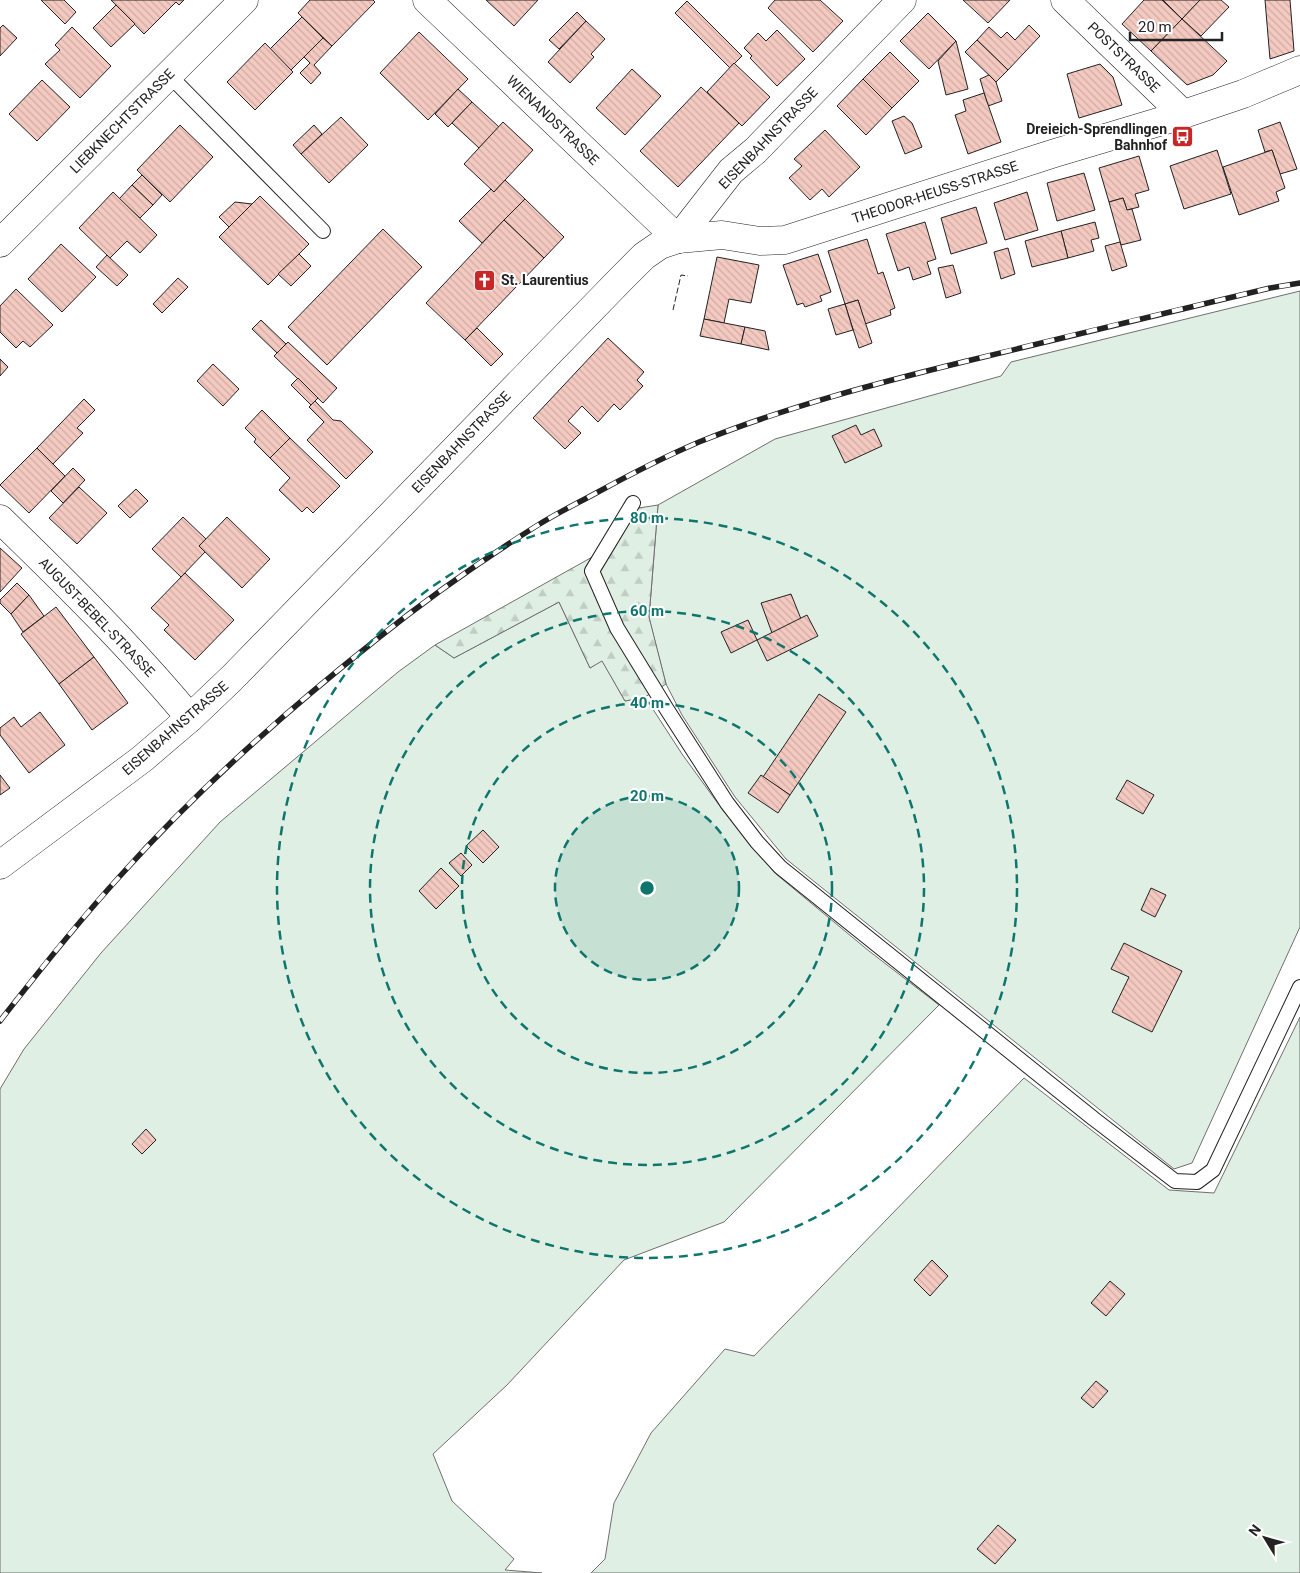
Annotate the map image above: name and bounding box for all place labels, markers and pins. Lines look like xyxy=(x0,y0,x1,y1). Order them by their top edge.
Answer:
place label: Dreieich-Sprendlingen Bahnhof xyxy=(1026,121,1168,153)
bus stop icon: Dreieich-Sprendlingen Bahnhof xyxy=(1171,125,1195,149)
church icon: St. Laurentius xyxy=(473,268,497,292)
place label: St. Laurentius xyxy=(501,272,589,288)
centre of rings xyxy=(638,879,656,897)

